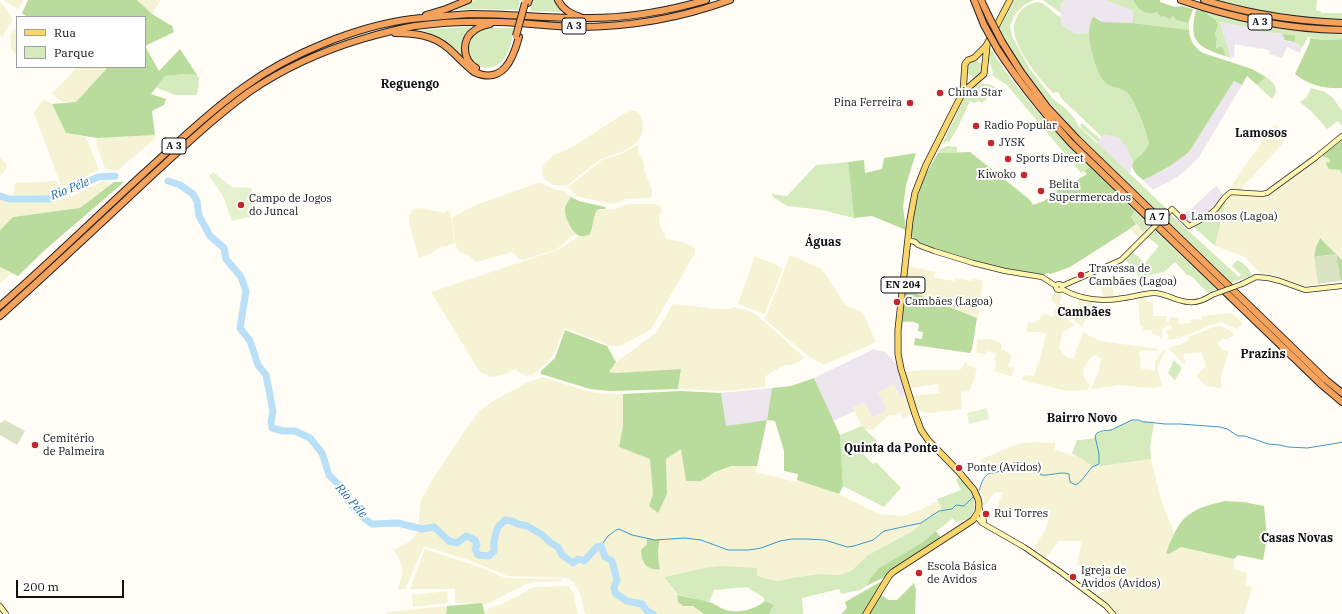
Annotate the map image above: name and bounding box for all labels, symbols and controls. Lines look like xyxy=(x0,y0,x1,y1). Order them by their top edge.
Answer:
road number: A 3 xyxy=(1248,14,1272,30)
legend xyxy=(16,16,146,68)
road number: A 3 xyxy=(562,18,586,34)
text: Rua xyxy=(54,25,76,40)
text: Parque xyxy=(54,45,94,60)
district label: Reguengo xyxy=(381,78,439,92)
place label: China Star xyxy=(948,86,1002,100)
marker: China Star xyxy=(935,88,945,98)
place label: Pina Ferreira xyxy=(834,96,902,110)
marker: Pina Ferreira xyxy=(905,98,915,108)
place label: Radio Popular xyxy=(984,119,1057,133)
marker: Radio Popular xyxy=(971,121,981,131)
district label: Lamosos xyxy=(1235,127,1287,141)
place label: JYSK xyxy=(999,136,1025,150)
road number: A 3 xyxy=(162,138,186,154)
marker: JYSK xyxy=(986,138,996,148)
place label: Sports Direct xyxy=(1016,152,1084,166)
marker: Sports Direct xyxy=(1003,154,1013,164)
place label: Kiwoko xyxy=(978,168,1016,182)
marker: Kiwoko xyxy=(1019,170,1029,180)
water label: Rio Péle xyxy=(49,175,91,203)
place label: Belita Supermercados xyxy=(1049,178,1131,204)
marker: Belita Supermercados xyxy=(1036,186,1046,196)
place label: Campo de Jogos do Juncal xyxy=(249,192,332,218)
marker: Campo de Jogos do Juncal xyxy=(236,200,246,210)
road number: A 7 xyxy=(1145,209,1169,225)
place label: Lamosos (Lagoa) xyxy=(1191,210,1278,224)
marker: Lamosos (Lagoa) xyxy=(1178,212,1188,222)
district label: Águas xyxy=(805,236,841,250)
place label: Travessa de Cambães (Lagoa) xyxy=(1089,262,1177,288)
marker: Travessa de Cambães (Lagoa) xyxy=(1076,270,1086,280)
road number: EN 204 xyxy=(881,277,925,293)
place label: Cambães (Lagoa) xyxy=(905,295,993,309)
marker: Cambães (Lagoa) xyxy=(892,297,902,307)
district label: Cambães xyxy=(1057,306,1111,320)
district label: Prazins xyxy=(1240,348,1286,362)
district label: Bairro Novo xyxy=(1047,412,1117,426)
place label: Cemitério de Palmeira xyxy=(43,432,105,458)
marker: Cemitério de Palmeira xyxy=(30,440,40,450)
district label: Quinta da Ponte xyxy=(844,442,938,456)
place label: Ponte (Avidos) xyxy=(967,461,1041,475)
marker: Ponte (Avidos) xyxy=(954,463,964,473)
water label: Rio Péle xyxy=(332,481,370,521)
place label: Rui Torres xyxy=(994,507,1048,521)
marker: Rui Torres xyxy=(981,509,991,519)
district label: Casas Novas xyxy=(1261,532,1333,546)
place label: Escola Básica de Avidos xyxy=(927,560,997,586)
place label: Igreja de Avidos (Avidos) xyxy=(1081,564,1161,590)
marker: Escola Básica de Avidos xyxy=(914,568,924,578)
scale bar xyxy=(18,572,126,598)
marker: Igreja de Avidos (Avidos) xyxy=(1068,572,1078,582)
text: 200 m xyxy=(23,579,59,594)

